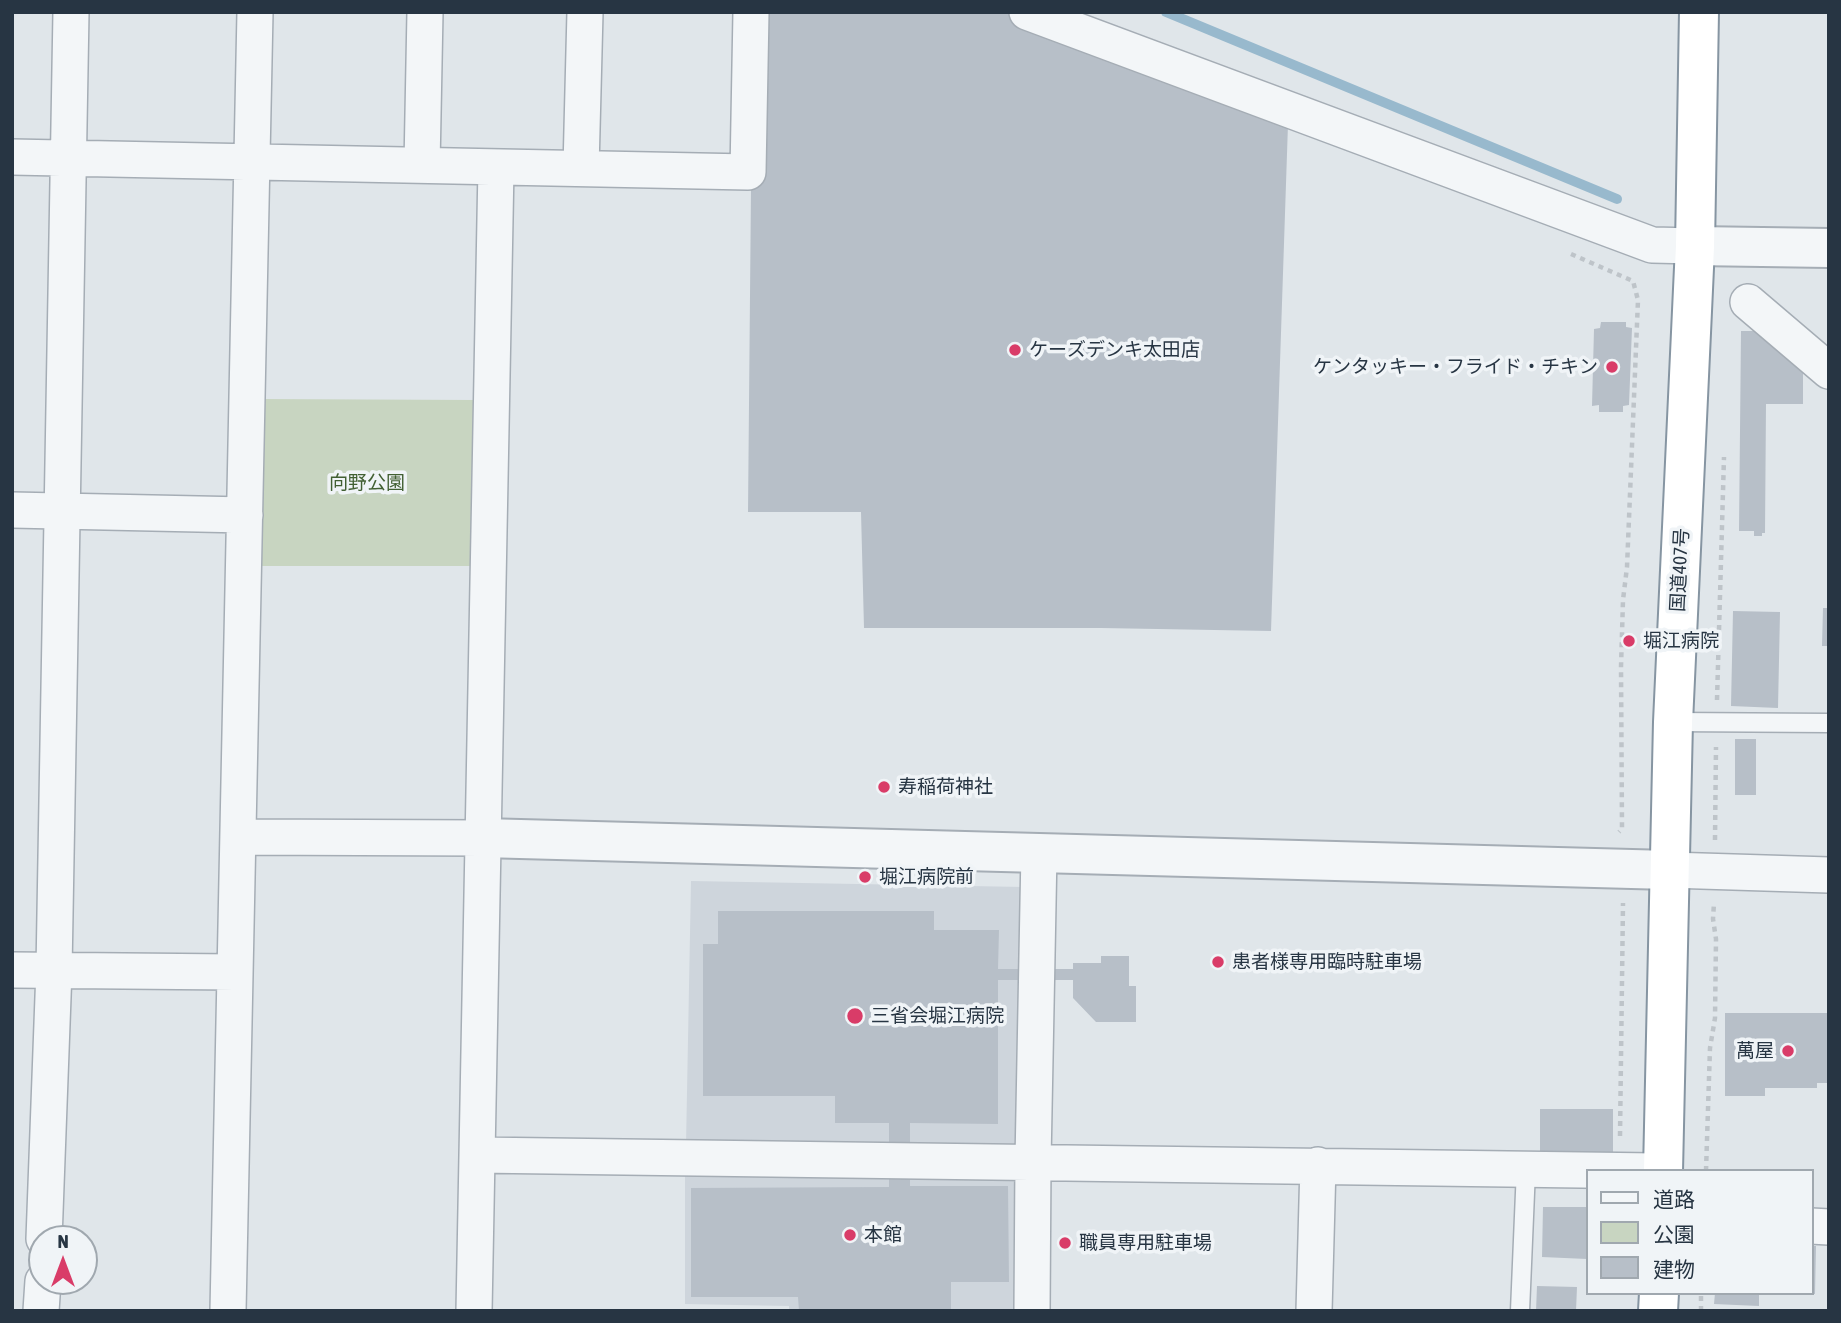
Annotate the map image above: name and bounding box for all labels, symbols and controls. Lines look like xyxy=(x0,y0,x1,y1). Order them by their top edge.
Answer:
place label: ケーズデンキ太田店 xyxy=(1029,339,1200,361)
marker: ケーズデンキ太田店 xyxy=(1007,342,1023,358)
place label: ケンタッキー・フライド・チキン xyxy=(1313,356,1598,378)
marker: ケンタッキー・フライド・チキン xyxy=(1604,359,1620,375)
park label: 向野公園 xyxy=(329,472,405,494)
street label: 国道407号 xyxy=(1666,528,1694,612)
place label: 堀江病院 xyxy=(1643,630,1719,652)
marker: 堀江病院 xyxy=(1621,633,1637,649)
place label: 寿稲荷神社 xyxy=(898,776,993,798)
marker: 寿稲荷神社 xyxy=(876,779,892,795)
place label: 堀江病院前 xyxy=(879,866,974,888)
marker: 堀江病院前 xyxy=(857,869,873,885)
place label: 患者様専用臨時駐車場 xyxy=(1232,951,1422,973)
marker: 患者様専用臨時駐車場 xyxy=(1210,954,1226,970)
place label: 三省会堀江病院 xyxy=(871,1005,1004,1027)
marker: 三省会堀江病院 xyxy=(845,1006,865,1026)
place label: 萬屋 xyxy=(1736,1040,1774,1062)
marker: 萬屋 xyxy=(1780,1043,1796,1059)
legend xyxy=(1586,1169,1813,1295)
text: 道路 xyxy=(1653,1187,1695,1211)
text: 公園 xyxy=(1653,1222,1695,1246)
place label: 本館 xyxy=(864,1224,902,1246)
north arrow xyxy=(28,1225,98,1295)
marker: 本館 xyxy=(842,1227,858,1243)
text: N xyxy=(57,1230,69,1252)
place label: 職員専用駐車場 xyxy=(1079,1232,1212,1254)
marker: 職員専用駐車場 xyxy=(1057,1235,1073,1251)
text: 建物 xyxy=(1653,1257,1695,1281)

